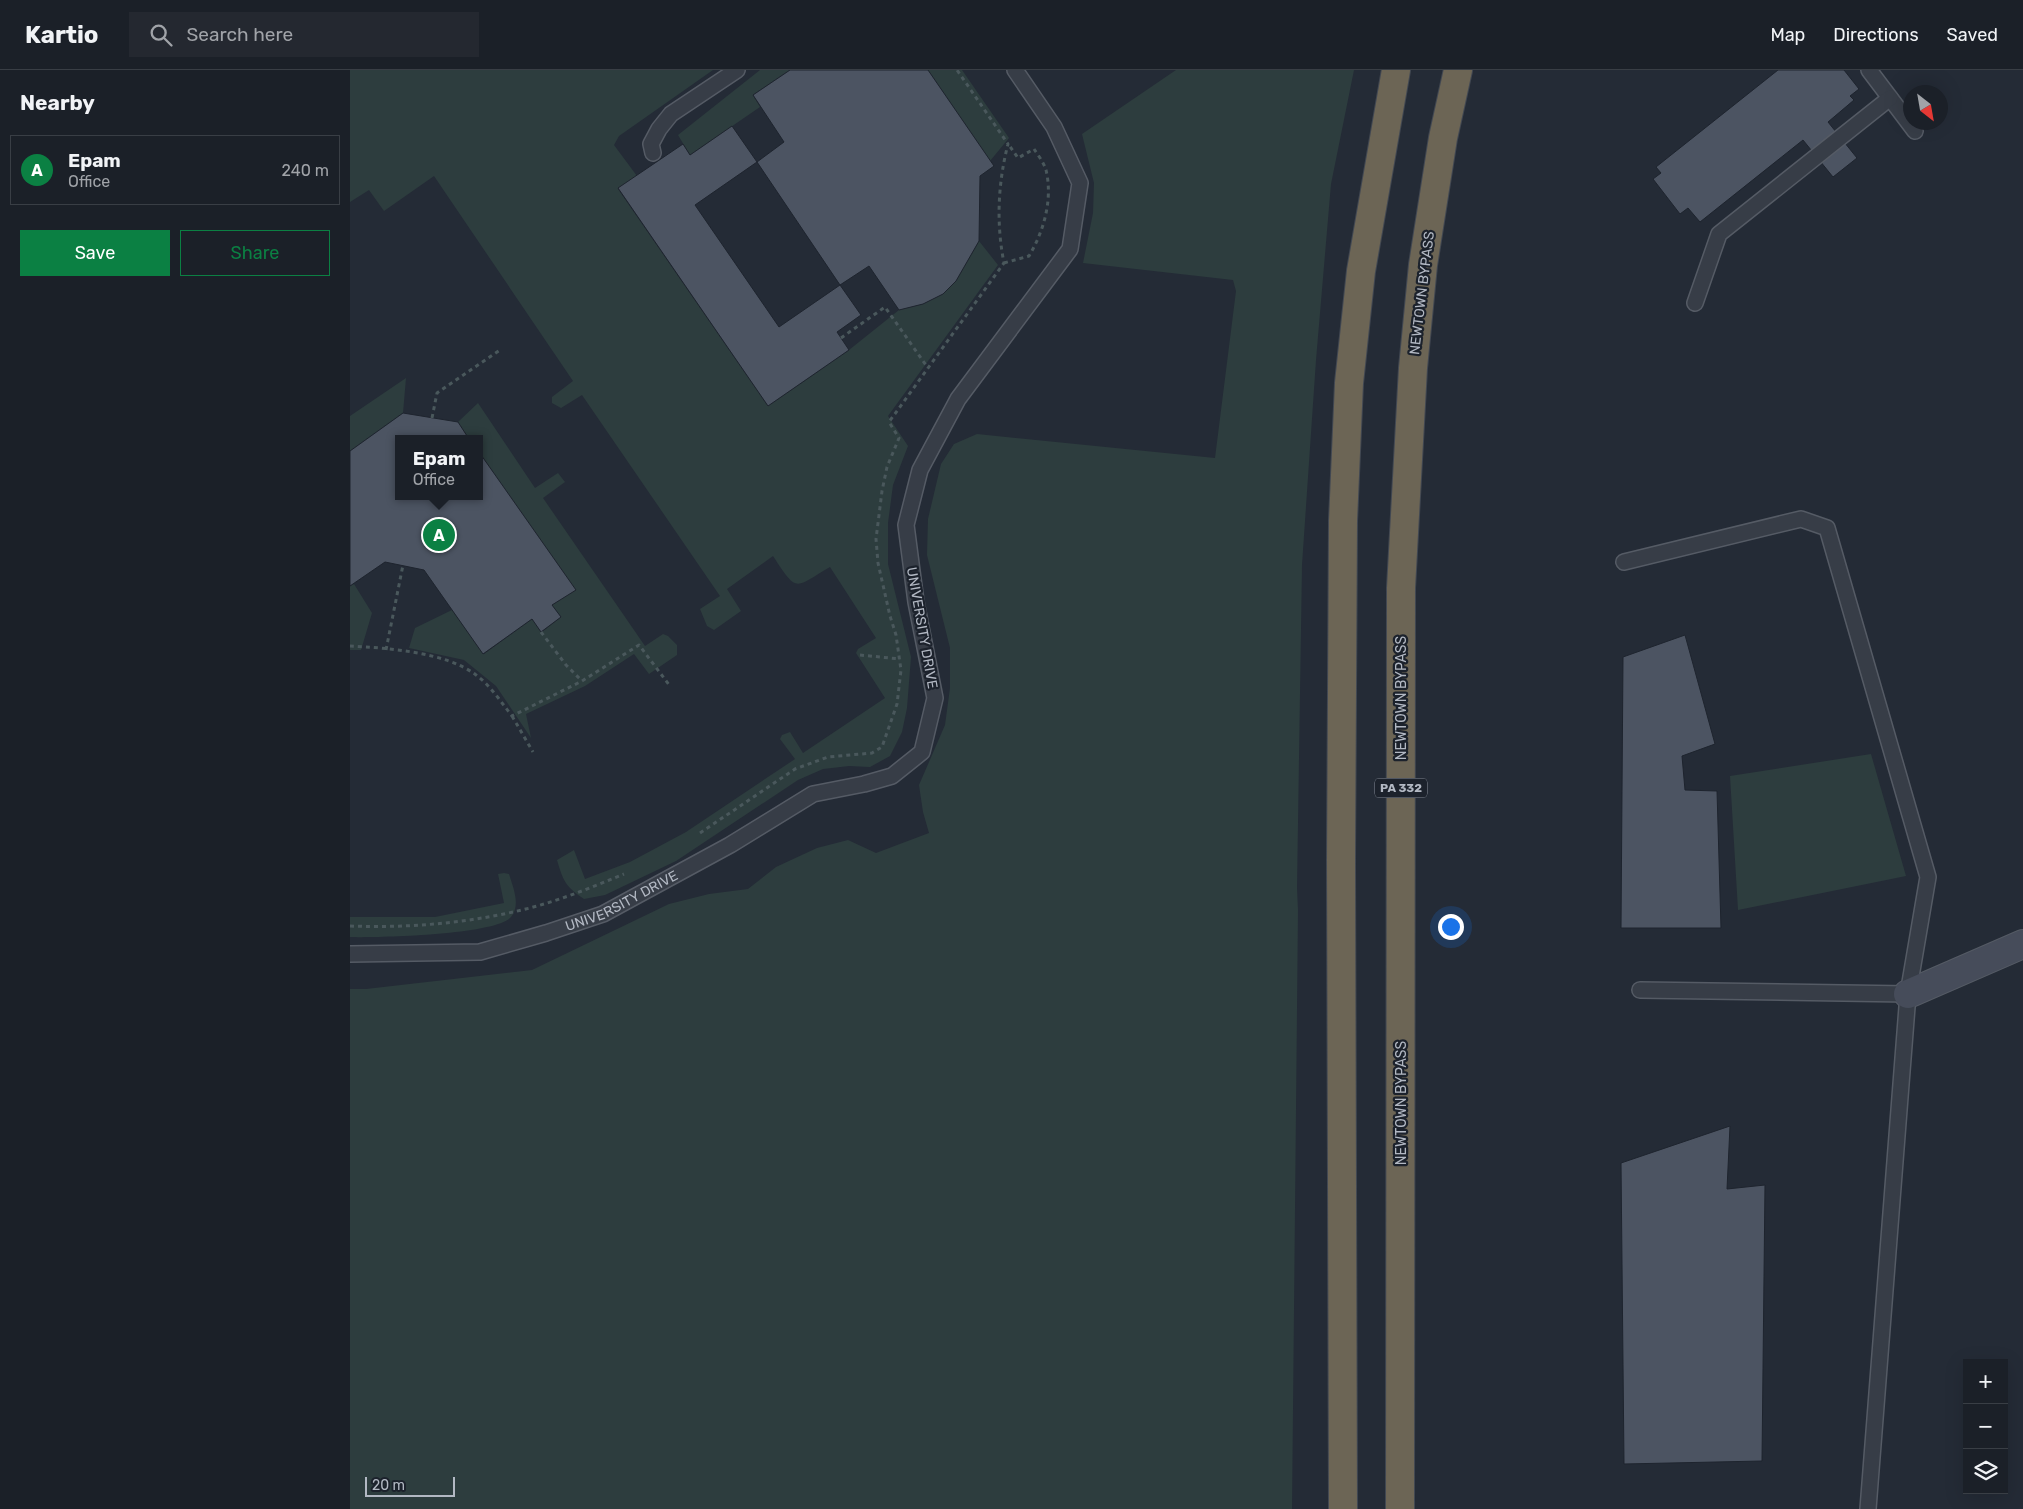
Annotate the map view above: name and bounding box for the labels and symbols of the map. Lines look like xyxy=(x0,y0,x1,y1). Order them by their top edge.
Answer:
north arrow xyxy=(1903,85,1948,130)
street label: NEWTOWN BYPASS xyxy=(1406,230,1438,356)
pin: A xyxy=(423,516,455,554)
street label: UNIVERSITY DRIVE xyxy=(903,566,941,690)
street label: NEWTOWN BYPASS xyxy=(1393,636,1410,760)
road number: PA 332 xyxy=(1375,778,1427,798)
street label: UNIVERSITY DRIVE xyxy=(563,866,681,935)
your location xyxy=(1438,914,1464,940)
street label: NEWTOWN BYPASS xyxy=(1393,1041,1410,1165)
scale bar xyxy=(365,1474,455,1497)

